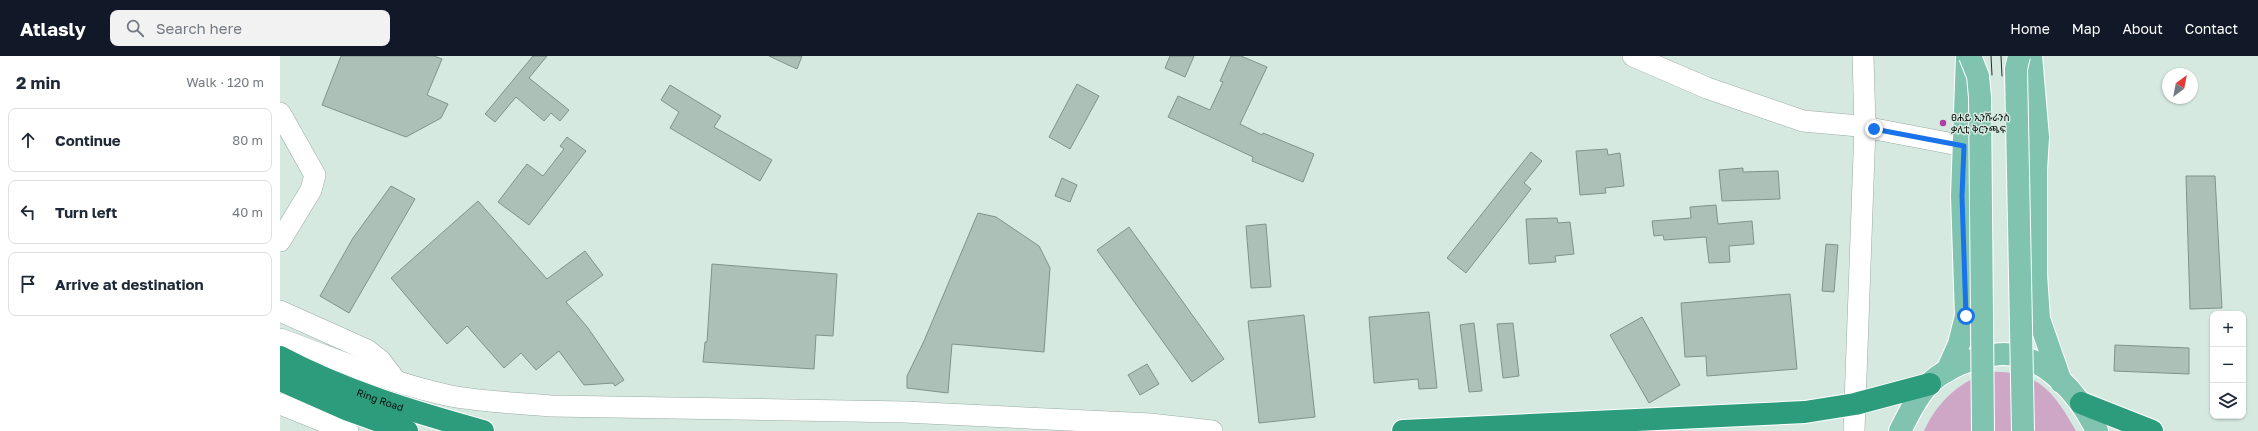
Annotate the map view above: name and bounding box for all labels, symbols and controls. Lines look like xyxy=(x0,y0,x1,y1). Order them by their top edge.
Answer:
search box xyxy=(110,10,390,46)
text: Atlasly xyxy=(20,17,86,40)
icon: search xyxy=(124,17,146,39)
text: Search here xyxy=(156,19,242,37)
text: Home xyxy=(2010,20,2050,37)
text: Map xyxy=(2072,20,2100,37)
text: About xyxy=(2122,20,2163,37)
text: Contact xyxy=(2185,20,2238,37)
north arrow xyxy=(2162,68,2198,104)
text: 2 min xyxy=(16,72,60,93)
text: Walk · 120 m xyxy=(186,74,264,90)
place label: ፀሐይ ኢንሹራንስ ቃሊቲ ቅርንጫፍ xyxy=(1951,111,2010,135)
marker: ፀሐይ ኢንሹራንስ ቃሊቲ ቅርንጫፍ xyxy=(1938,118,1948,128)
route end xyxy=(1865,120,1883,138)
icon: ahead xyxy=(17,129,39,151)
text: Continue xyxy=(55,131,121,149)
text: 80 m xyxy=(232,132,263,148)
icon: left xyxy=(17,201,39,223)
text: Turn left xyxy=(55,203,117,221)
text: 40 m xyxy=(232,204,263,220)
icon: arrive xyxy=(17,273,39,295)
text: Arrive at destination xyxy=(55,275,204,293)
route start xyxy=(1957,307,1975,325)
map controls xyxy=(2210,311,2246,419)
button: + xyxy=(2210,311,2246,347)
button: − xyxy=(2210,347,2246,383)
button: layers xyxy=(2210,383,2246,419)
street label: Ring Road xyxy=(355,386,405,413)

